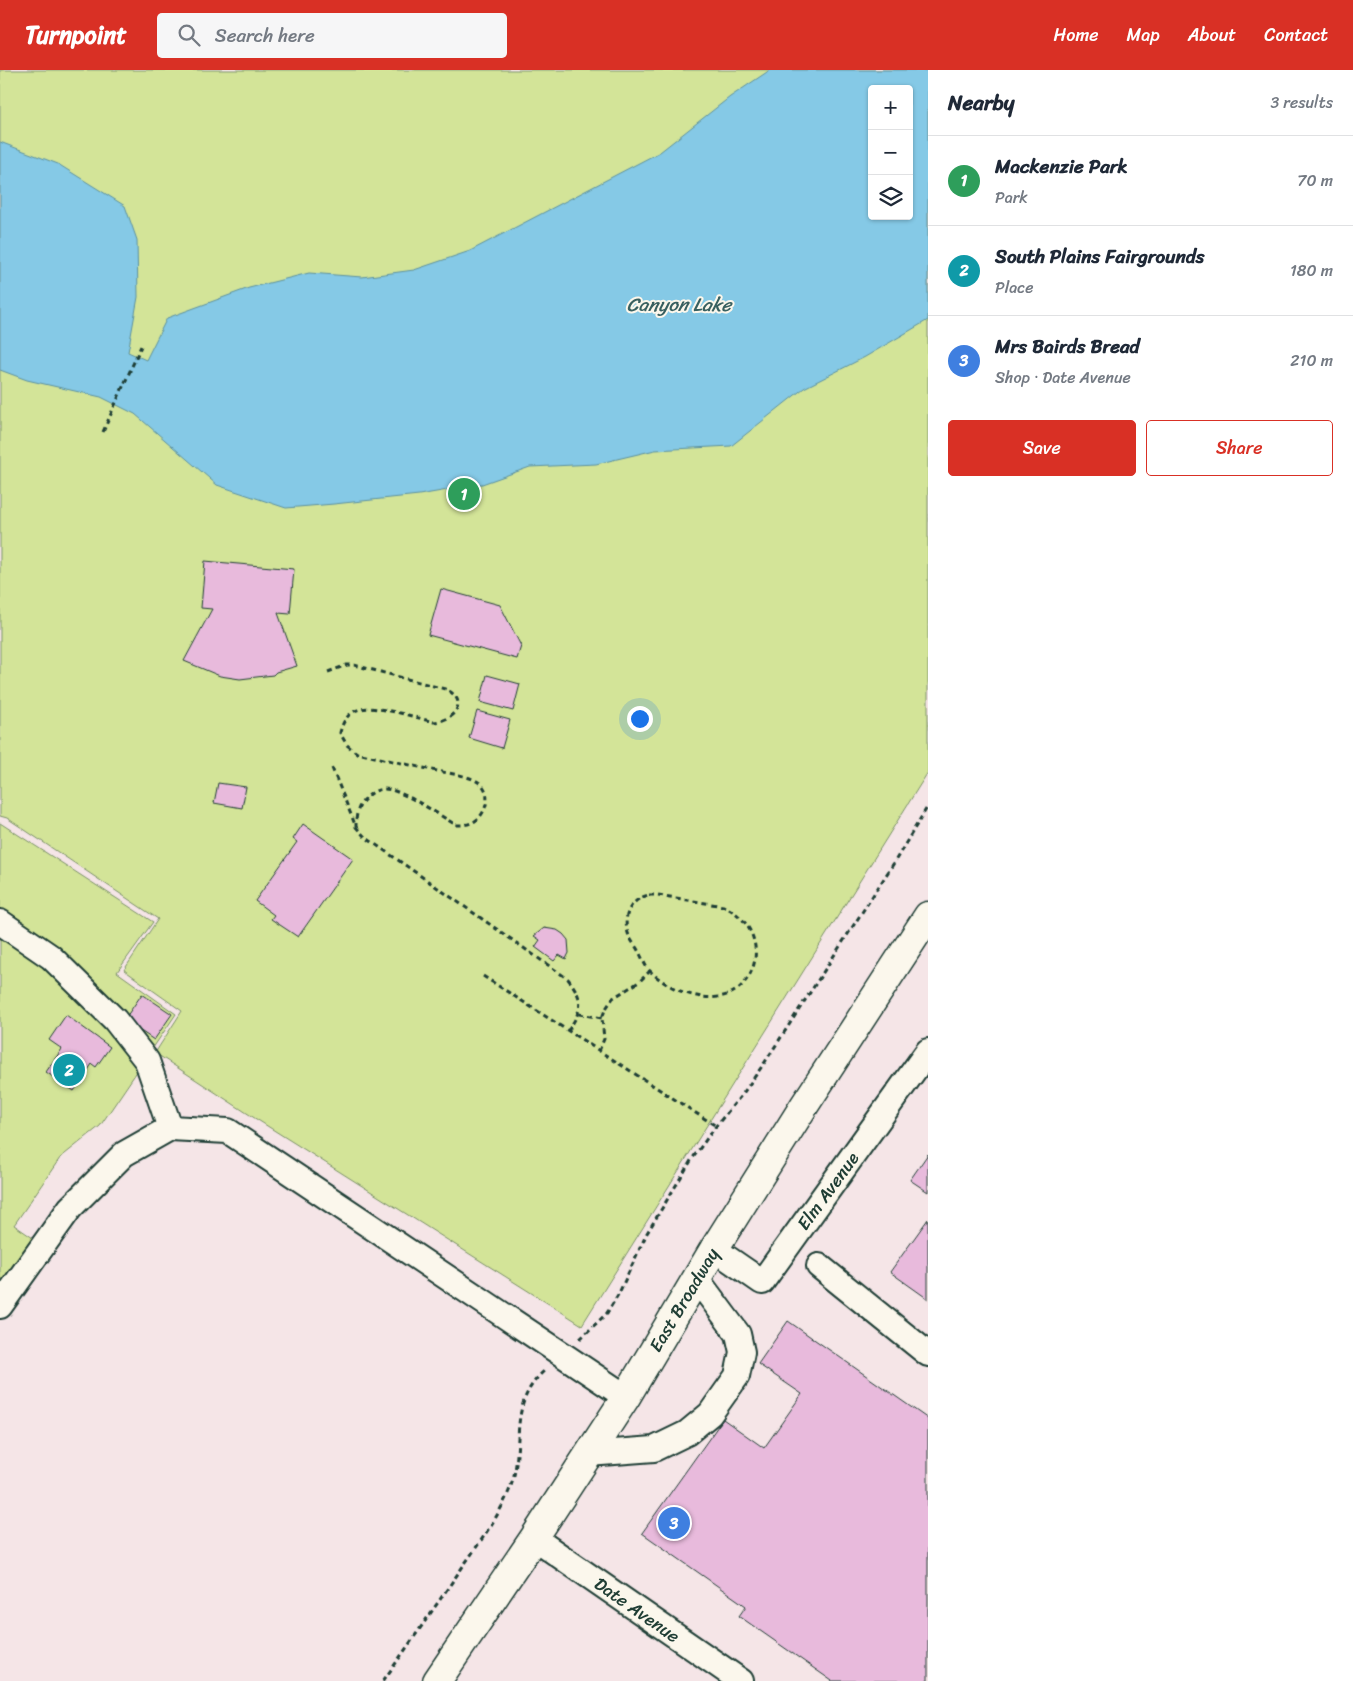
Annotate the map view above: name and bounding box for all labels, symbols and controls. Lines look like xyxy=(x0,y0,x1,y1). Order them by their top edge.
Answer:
search box xyxy=(157,13,507,58)
text: Turnpoint xyxy=(25,14,127,56)
text: Search here xyxy=(215,19,315,52)
text: Home xyxy=(1054,19,1099,51)
text: Map xyxy=(1127,19,1160,51)
text: About xyxy=(1188,19,1236,51)
text: Contact xyxy=(1264,19,1328,51)
icon: search xyxy=(175,21,203,49)
text: Nearby xyxy=(948,84,1014,122)
map controls xyxy=(868,85,913,220)
button: + xyxy=(868,85,913,130)
text: 3 results xyxy=(1270,88,1333,117)
button: − xyxy=(868,130,913,175)
text: Mackenzie Park xyxy=(995,150,1128,183)
text: 1 xyxy=(961,166,967,195)
text: 70 m xyxy=(1297,166,1333,195)
button: layers xyxy=(868,175,913,220)
text: Park xyxy=(995,183,1028,212)
text: South Plains Fairgrounds xyxy=(995,240,1204,273)
text: 2 xyxy=(959,256,969,285)
text: 180 m xyxy=(1290,256,1333,285)
text: Place xyxy=(995,273,1034,302)
water label: Canyon Lake xyxy=(627,288,734,321)
text: Mrs Bairds Bread xyxy=(995,330,1140,363)
text: 3 xyxy=(960,346,968,375)
text: 210 m xyxy=(1290,346,1333,375)
text: Shop · Date Avenue xyxy=(995,363,1131,392)
button: Save xyxy=(948,420,1136,476)
button: Share xyxy=(1146,420,1333,476)
pin: 1 xyxy=(448,475,480,513)
your location xyxy=(627,706,653,732)
pin: 2 xyxy=(53,1051,85,1089)
street label: Elm Avenue xyxy=(788,1145,868,1237)
street label: East Broadway xyxy=(640,1241,728,1358)
pin: 3 xyxy=(658,1504,690,1542)
street label: Date Avenue xyxy=(587,1568,687,1652)

